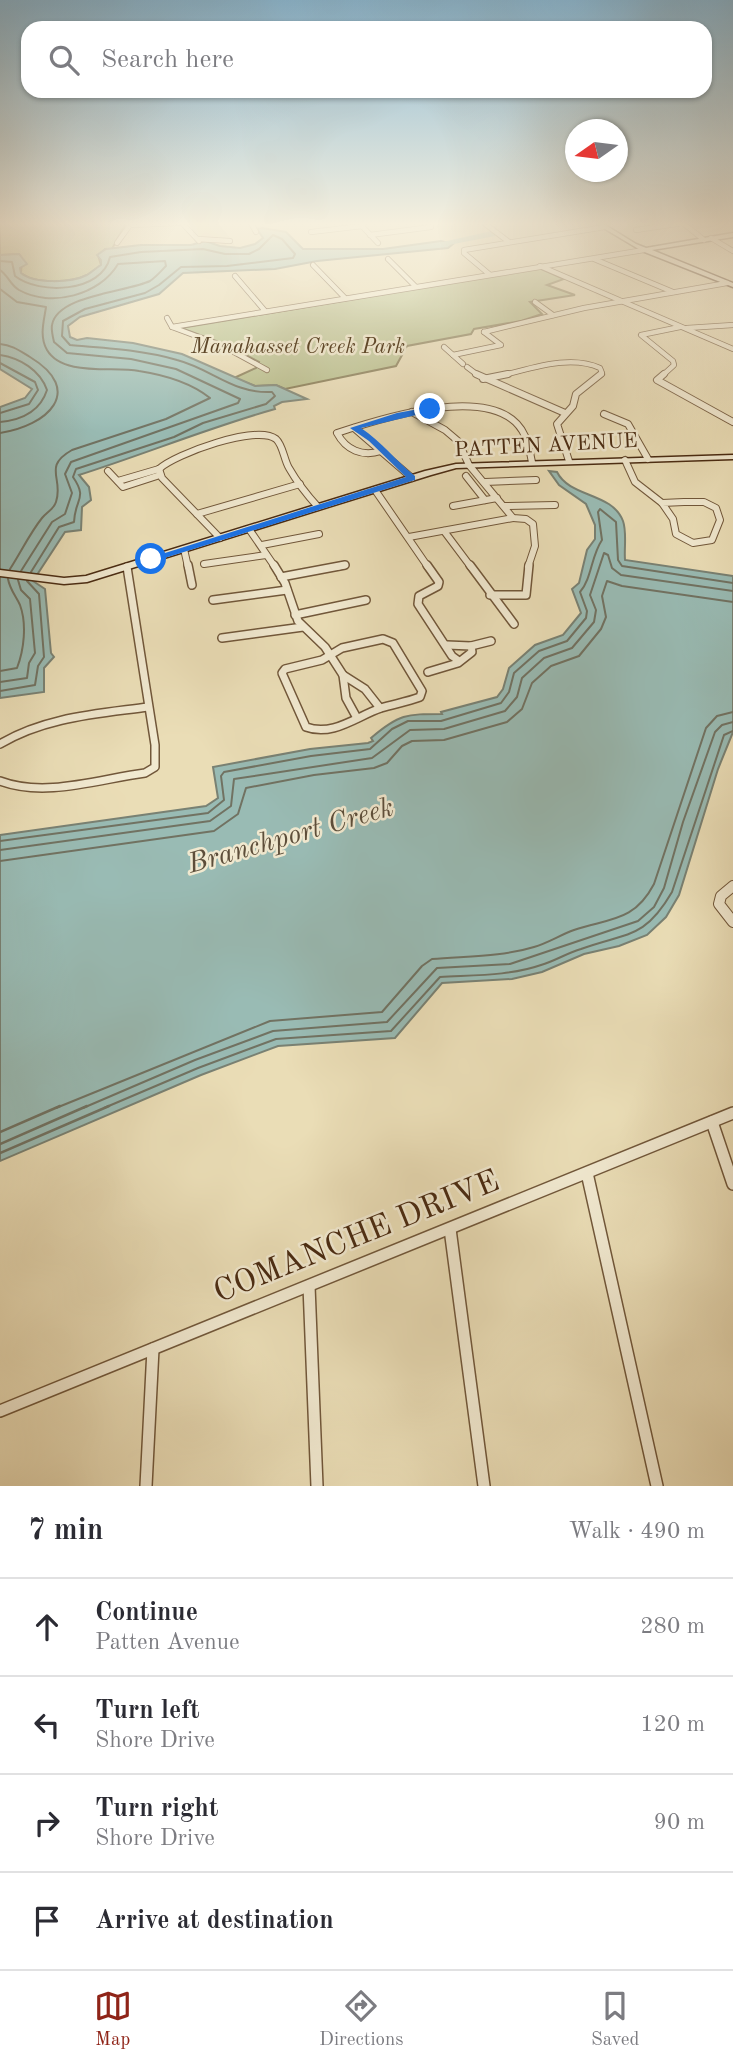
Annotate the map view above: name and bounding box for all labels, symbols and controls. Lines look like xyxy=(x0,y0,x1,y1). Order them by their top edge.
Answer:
search box xyxy=(21,21,712,98)
icon: search xyxy=(45,41,83,79)
text: Search here xyxy=(101,47,234,73)
north arrow xyxy=(565,119,628,182)
park label: Manahasset Creek Park xyxy=(190,337,405,358)
route end xyxy=(414,393,445,424)
street label: PATTEN AVENUE xyxy=(454,431,638,461)
route start xyxy=(135,543,166,574)
water label: Branchport Creek xyxy=(184,794,397,880)
street label: COMANCHE DRIVE xyxy=(210,1166,504,1310)
text: 7 min xyxy=(28,1516,103,1546)
text: Walk · 490 m xyxy=(569,1520,705,1543)
text: Continue xyxy=(95,1600,198,1626)
icon: ahead xyxy=(28,1608,66,1646)
text: 280 m xyxy=(640,1615,705,1638)
text: Patten Avenue xyxy=(95,1631,240,1654)
text: Turn left xyxy=(95,1698,200,1724)
icon: left xyxy=(28,1706,66,1744)
text: 120 m xyxy=(640,1713,705,1736)
text: Shore Drive xyxy=(95,1729,215,1752)
text: Turn right xyxy=(95,1796,218,1822)
icon: right xyxy=(28,1804,66,1842)
text: 90 m xyxy=(654,1811,705,1834)
text: Shore Drive xyxy=(95,1827,215,1850)
icon: arrive xyxy=(28,1902,66,1940)
text: Arrive at destination xyxy=(95,1908,334,1934)
tab: Map xyxy=(94,1987,132,2052)
tab: Directions xyxy=(319,1987,404,2052)
tab: Saved xyxy=(591,1987,639,2052)

